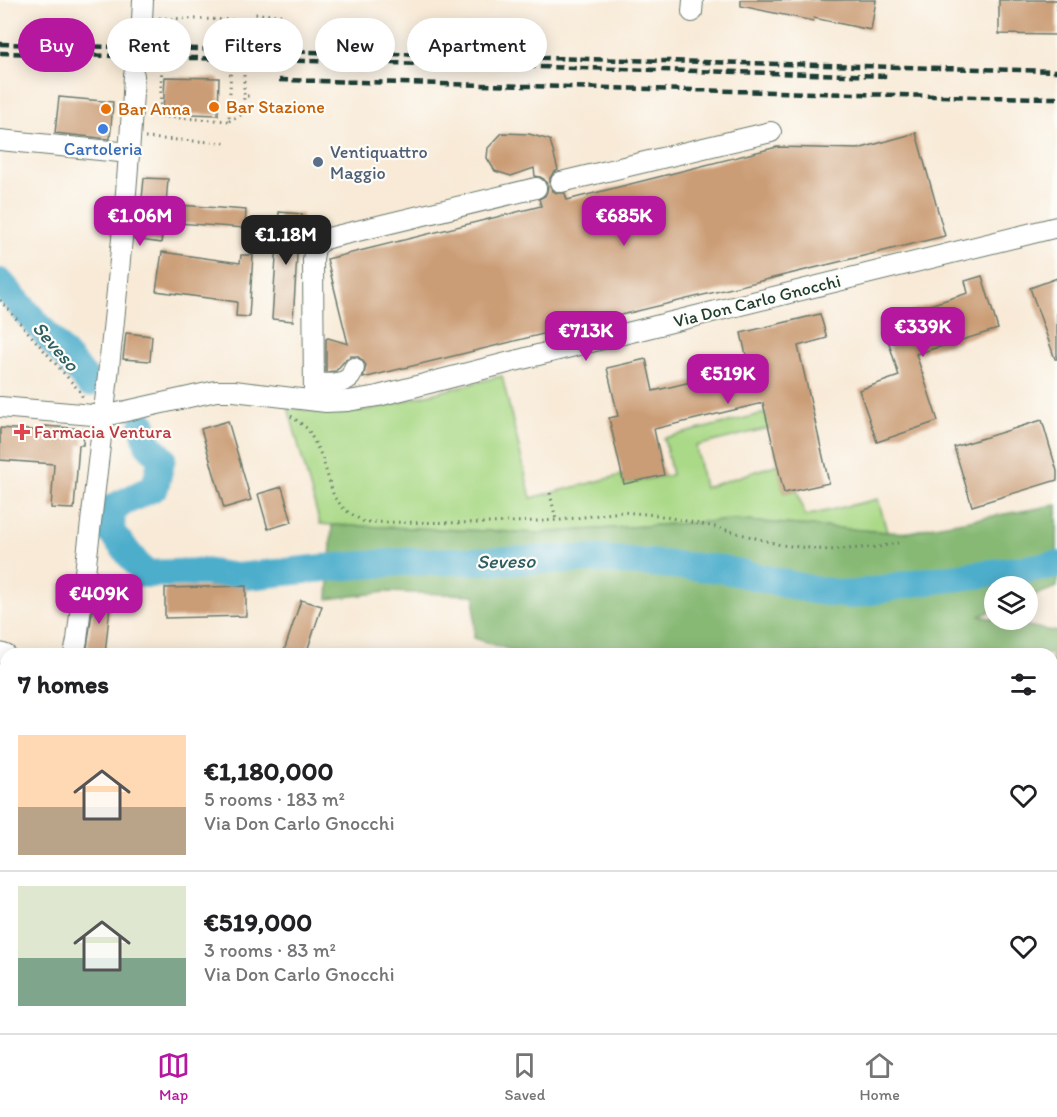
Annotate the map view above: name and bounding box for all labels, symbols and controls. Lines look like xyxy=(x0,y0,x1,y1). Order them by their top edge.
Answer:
chip: Buy xyxy=(18,18,95,72)
chip: Rent xyxy=(107,18,191,72)
chip: Filters xyxy=(203,18,303,72)
chip: New xyxy=(315,18,395,72)
chip: Apartment xyxy=(407,18,547,72)
place label: Bar Stazione xyxy=(226,96,325,118)
place label: Bar Anna xyxy=(118,98,191,120)
marker: Bar Stazione xyxy=(207,100,221,114)
marker: Bar Anna xyxy=(99,102,113,116)
marker: Cartoleria xyxy=(96,122,110,136)
place label: Cartoleria xyxy=(64,138,142,160)
place label: Ventiquattro Maggio xyxy=(330,141,428,184)
marker: Ventiquattro Maggio xyxy=(311,155,325,169)
pin: €1.06M xyxy=(91,196,189,247)
pin: €685K xyxy=(582,196,666,247)
text: €1.06M xyxy=(108,203,172,227)
text: €685K xyxy=(596,203,652,227)
pin: €1.18M xyxy=(237,215,335,266)
text: €1.18M xyxy=(255,222,317,246)
street label: Via Don Carlo Gnocchi xyxy=(671,270,843,332)
pin: €339K xyxy=(881,307,965,358)
pin: €713K xyxy=(544,311,628,362)
text: €339K xyxy=(895,314,951,338)
water label: Seveso xyxy=(28,316,85,377)
text: €713K xyxy=(559,318,613,342)
pin: €519K xyxy=(686,354,770,405)
text: €519K xyxy=(701,361,755,385)
place label: Farmacia Ventura xyxy=(34,421,172,443)
marker: Farmacia Ventura xyxy=(15,425,29,439)
water label: Seveso xyxy=(476,548,536,574)
pin: €409K xyxy=(57,574,141,625)
map controls xyxy=(984,576,1038,630)
button: layers xyxy=(984,576,1038,630)
text: €409K xyxy=(70,581,129,605)
text: 7 homes xyxy=(18,668,109,700)
icon: filters xyxy=(1007,668,1040,701)
text: €1,180,000 xyxy=(204,755,334,787)
icon: home xyxy=(66,759,138,831)
icon: heart xyxy=(1007,779,1040,812)
text: 5 rooms · 183 m² xyxy=(204,787,345,811)
text: Via Don Carlo Gnocchi xyxy=(204,811,395,835)
text: €519,000 xyxy=(204,906,312,938)
icon: home xyxy=(66,910,138,982)
icon: heart xyxy=(1007,930,1040,963)
text: 3 rooms · 83 m² xyxy=(204,938,336,962)
text: Via Don Carlo Gnocchi xyxy=(204,962,395,986)
tab: Map xyxy=(157,1049,190,1104)
tab: Saved xyxy=(504,1049,545,1104)
tab: Home xyxy=(860,1049,900,1104)

